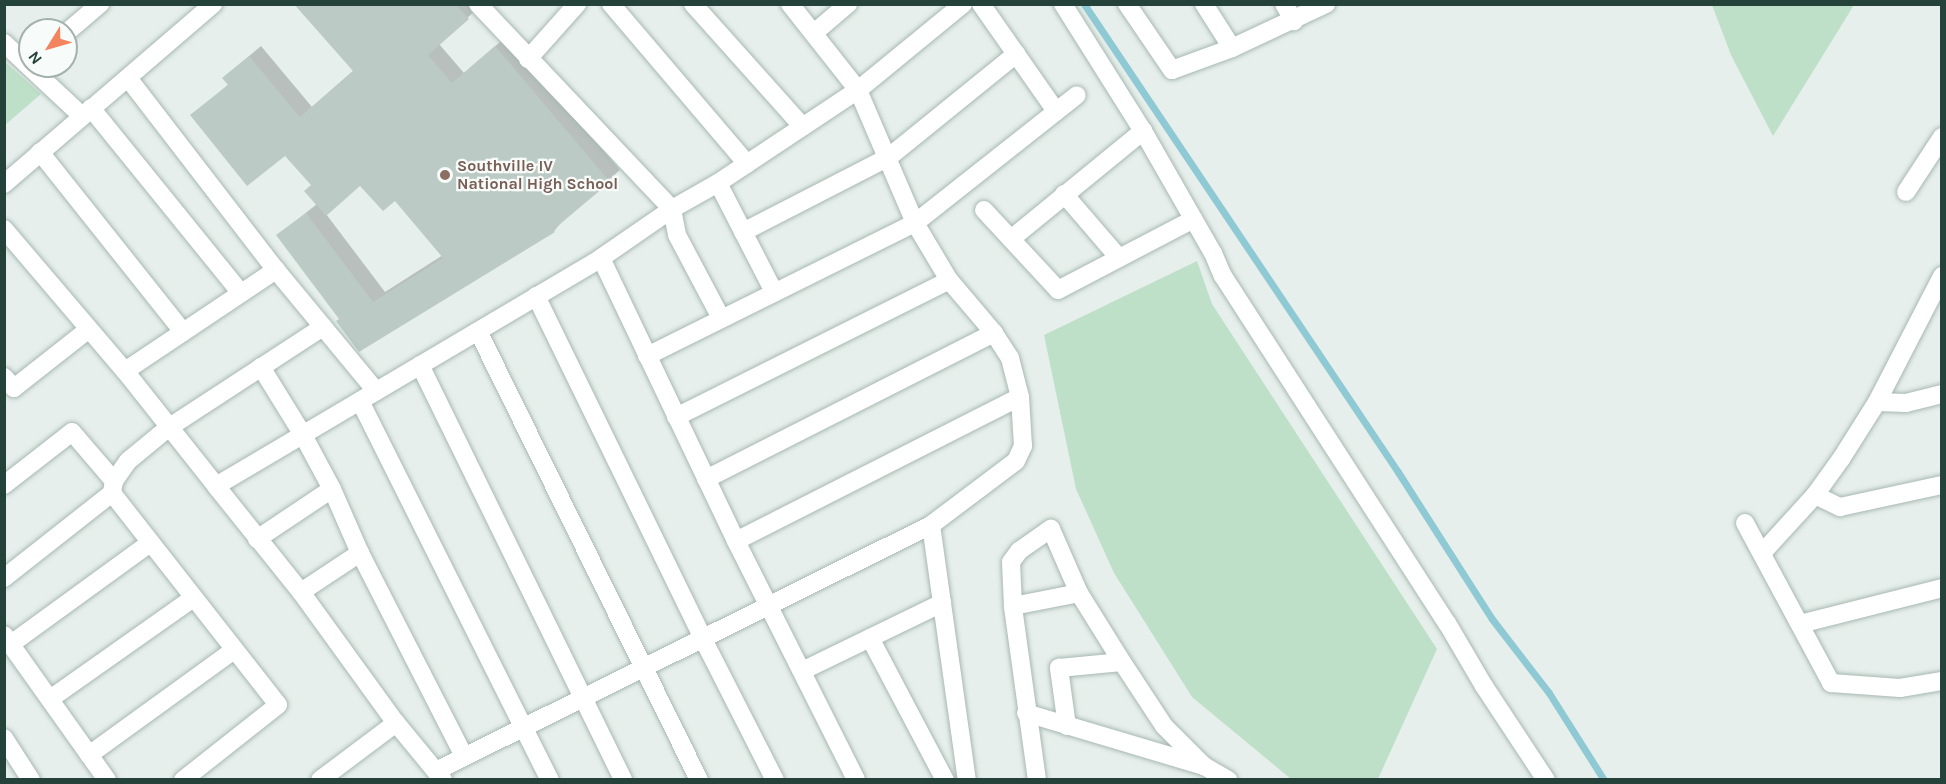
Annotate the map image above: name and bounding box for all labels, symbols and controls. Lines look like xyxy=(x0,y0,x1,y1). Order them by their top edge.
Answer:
north arrow xyxy=(18,18,78,78)
text: N xyxy=(24,48,46,68)
place label: Southville IV National High School xyxy=(457,156,618,194)
marker: Southville IV National High School xyxy=(438,168,452,182)

